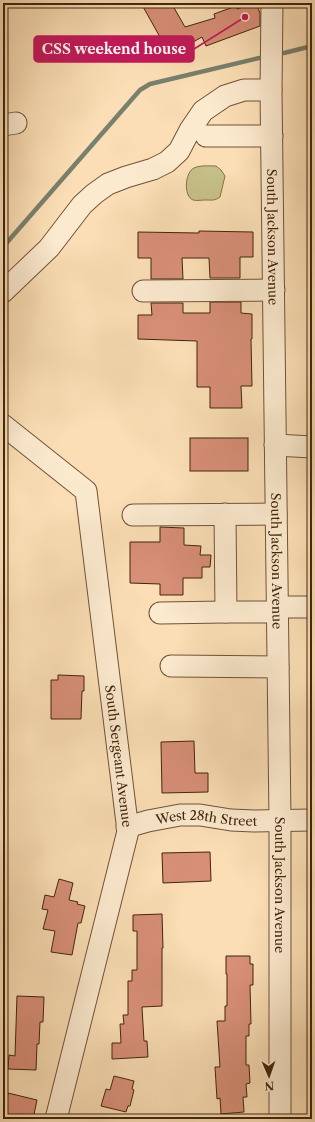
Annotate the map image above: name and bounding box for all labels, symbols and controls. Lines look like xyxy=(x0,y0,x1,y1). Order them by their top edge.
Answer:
callout: CSS weekend house xyxy=(34,36,194,62)
text: CSS weekend house xyxy=(42,40,186,58)
street label: South Jackson Avenue xyxy=(264,169,282,305)
street label: South Jackson Avenue xyxy=(268,493,286,629)
street label: South Sergeant Avenue xyxy=(102,684,135,828)
street label: West 28th Street xyxy=(153,807,258,829)
street label: South Jackson Avenue xyxy=(272,817,288,953)
north arrow xyxy=(249,1056,289,1096)
text: N xyxy=(264,1079,274,1093)

